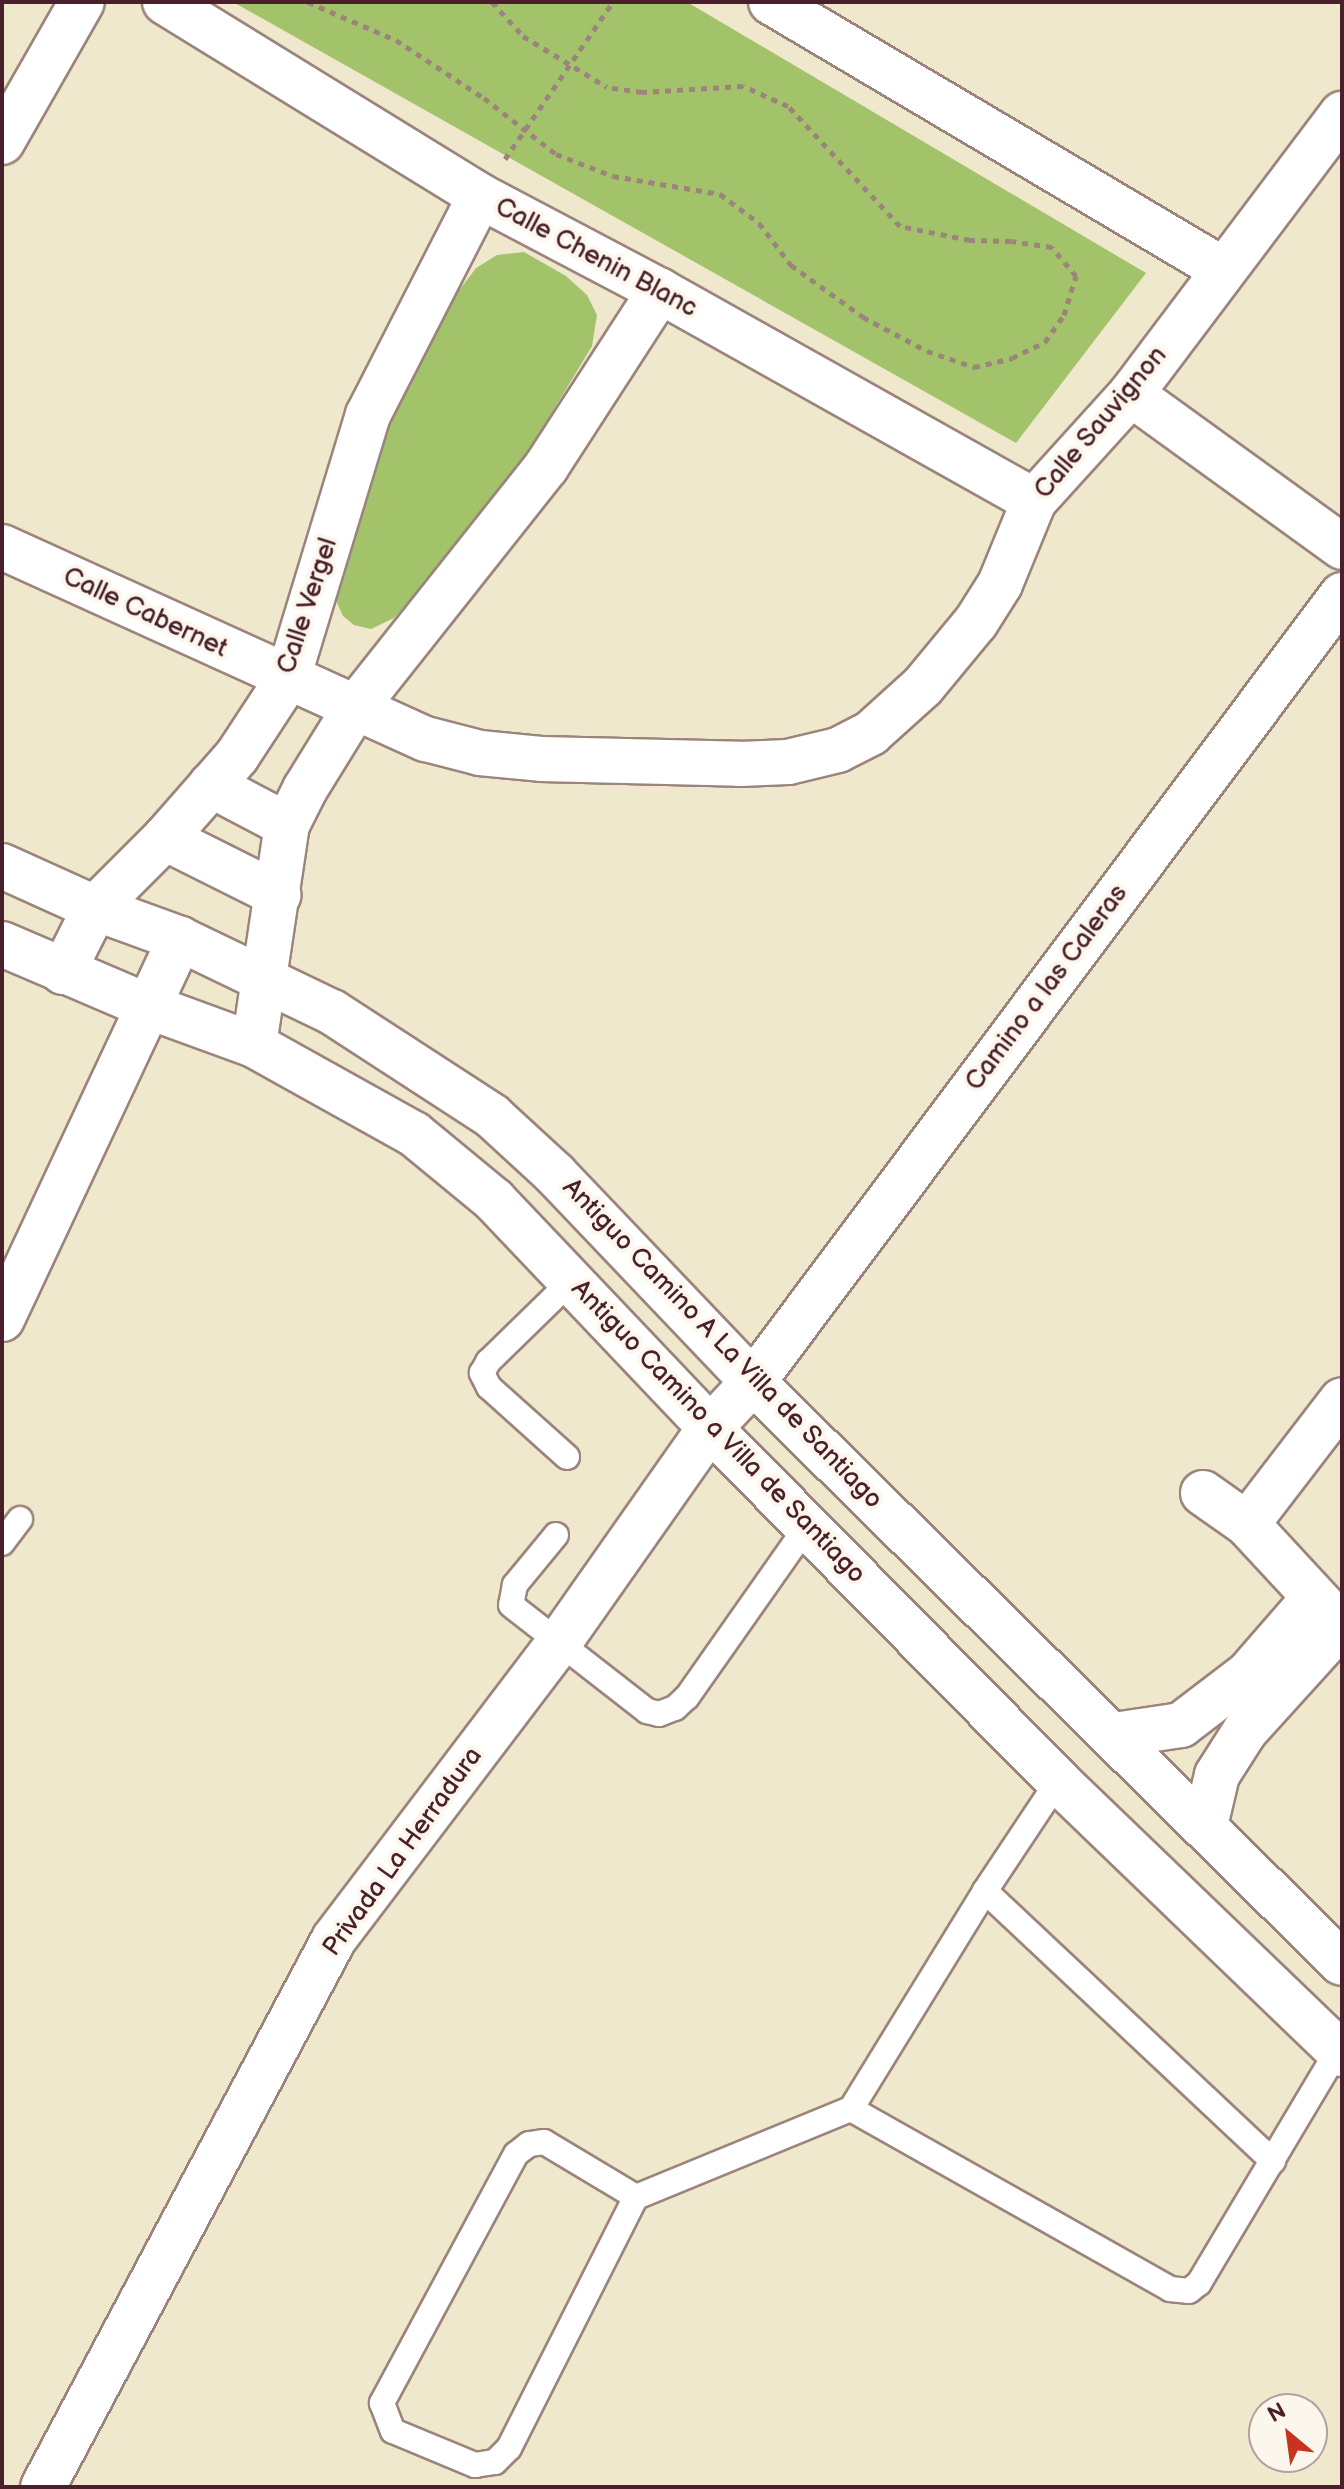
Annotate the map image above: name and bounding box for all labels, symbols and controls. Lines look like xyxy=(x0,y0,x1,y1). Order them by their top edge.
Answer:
street label: Calle Chenin Blanc xyxy=(490,192,702,324)
street label: Calle Sauvignon xyxy=(1028,340,1174,506)
street label: Calle Vergel xyxy=(271,534,345,678)
street label: Calle Cabernet xyxy=(58,561,232,665)
street label: Camino a las Caleras xyxy=(959,879,1135,1097)
street label: Antiguo Camino A La Villa de Santiago xyxy=(555,1172,889,1516)
street label: Antiguo Camino a Villa de Santiago xyxy=(564,1273,872,1591)
street label: Privada La Herradura xyxy=(317,1741,489,1963)
north arrow xyxy=(1248,2393,1328,2473)
text: N xyxy=(1263,2398,1291,2429)

